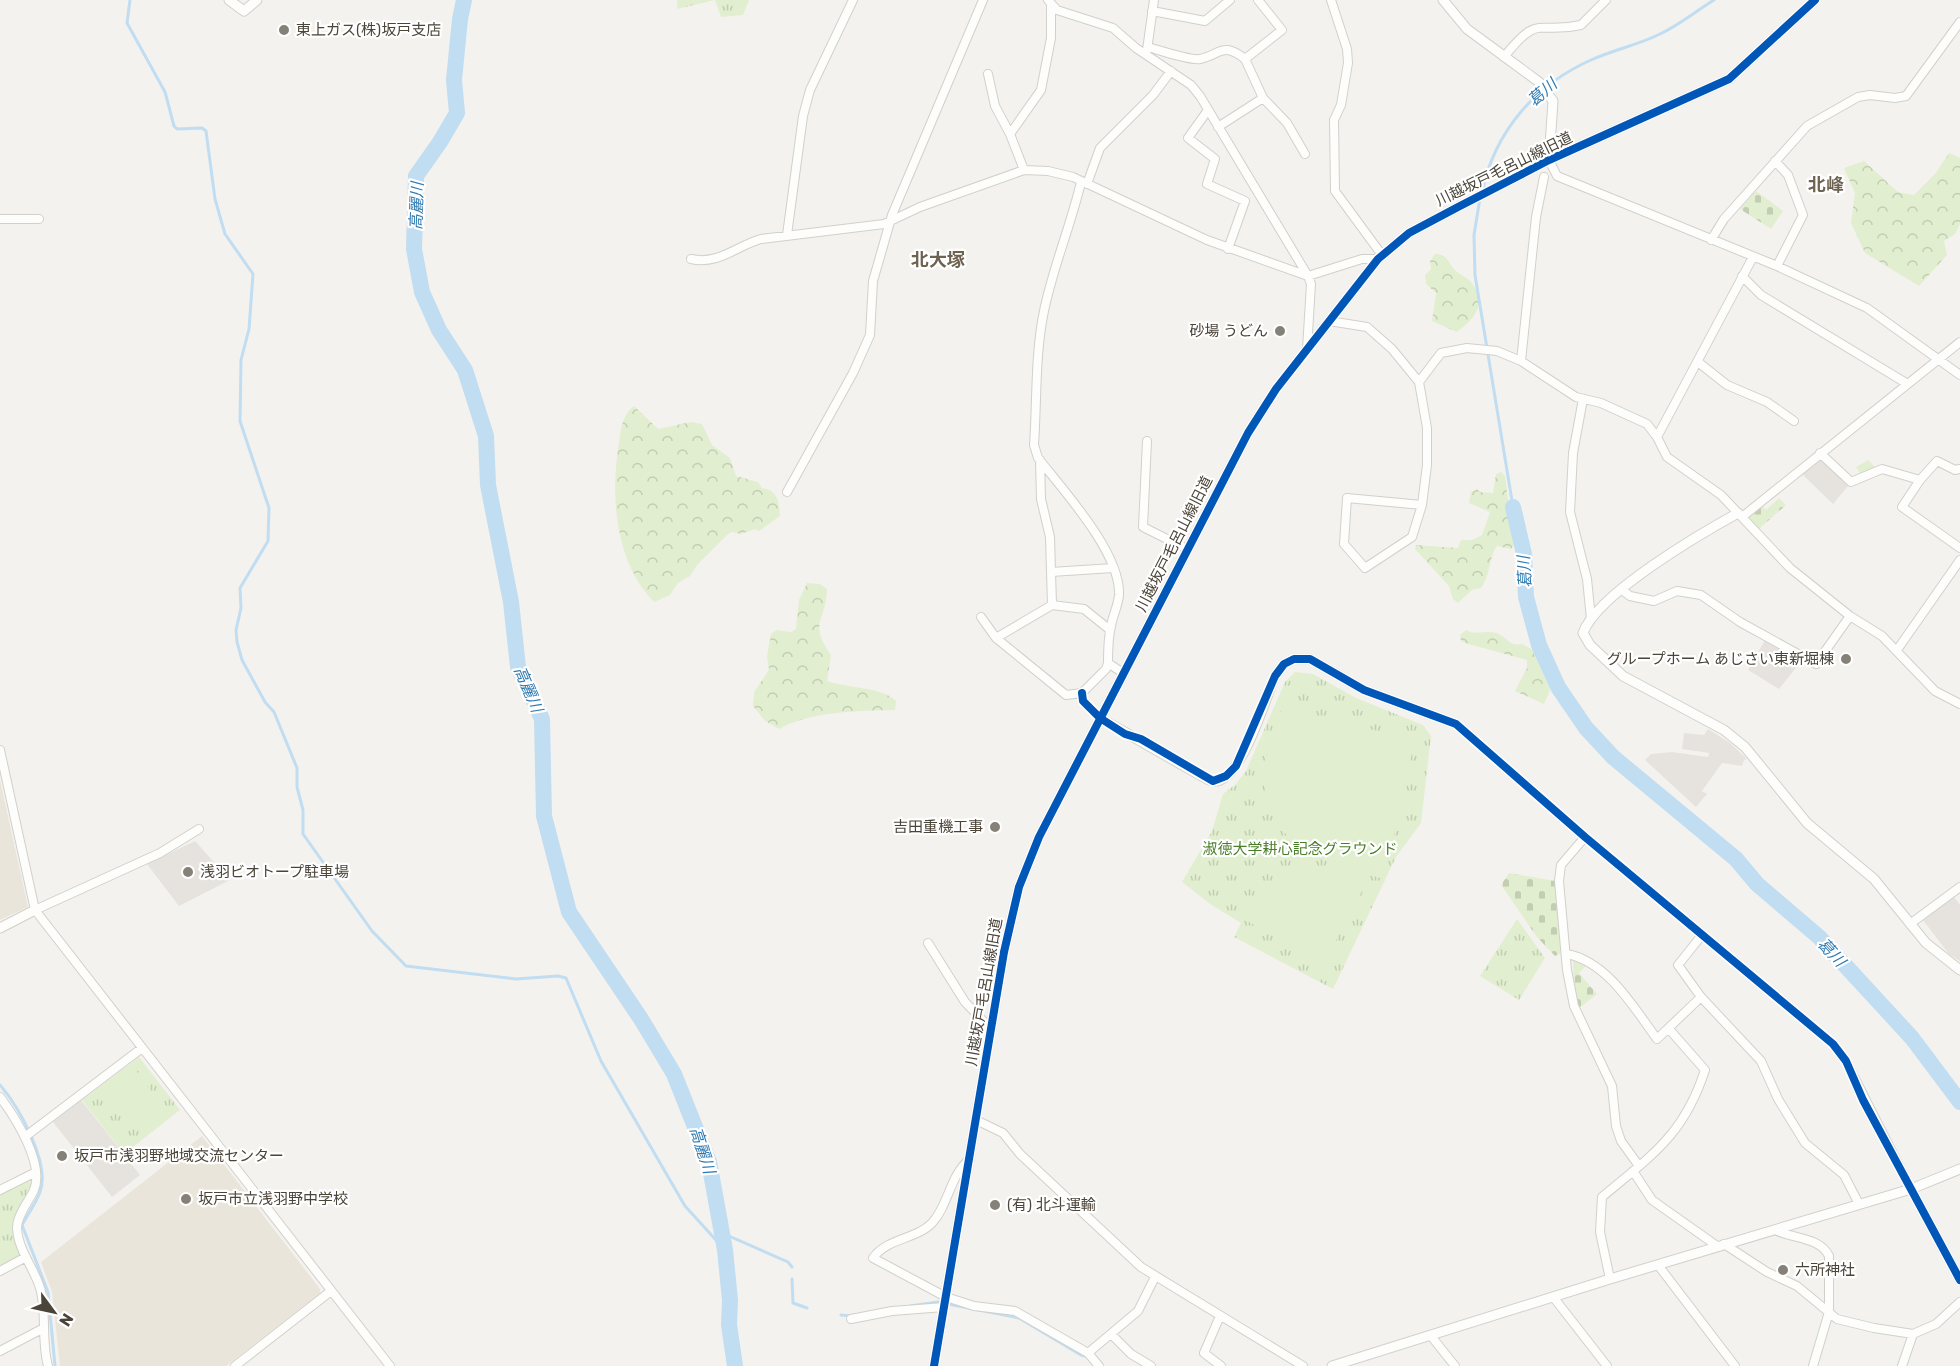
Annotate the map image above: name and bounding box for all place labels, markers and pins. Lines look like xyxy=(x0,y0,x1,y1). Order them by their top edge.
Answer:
place label: 東上ガス(株)坂戸支店 xyxy=(296,21,441,39)
marker: 東上ガス(株)坂戸支店 xyxy=(277,23,291,37)
place label: 砂場 うどん xyxy=(1189,322,1268,340)
marker: 砂場 うどん xyxy=(1273,324,1287,338)
place label: グループホーム あじさい東新堀棟 xyxy=(1607,650,1834,668)
marker: グループホーム あじさい東新堀棟 xyxy=(1839,652,1853,666)
place label: 吉田重機工事 xyxy=(893,818,983,836)
marker: 吉田重機工事 xyxy=(988,820,1002,834)
place label: 浅羽ビオトープ駐車場 xyxy=(200,863,349,881)
marker: 浅羽ビオトープ駐車場 xyxy=(181,865,195,879)
place label: 坂戸市浅羽野地域交流センター xyxy=(74,1147,284,1165)
marker: 坂戸市浅羽野地域交流センター xyxy=(55,1149,69,1163)
place label: 坂戸市立浅羽野中学校 xyxy=(198,1190,348,1208)
marker: 坂戸市立浅羽野中学校 xyxy=(179,1192,193,1206)
place label: (有) 北斗運輸 xyxy=(1007,1196,1096,1214)
marker: (有) 北斗運輸 xyxy=(988,1198,1002,1212)
place label: 六所神社 xyxy=(1795,1261,1855,1279)
marker: 六所神社 xyxy=(1776,1263,1790,1277)

